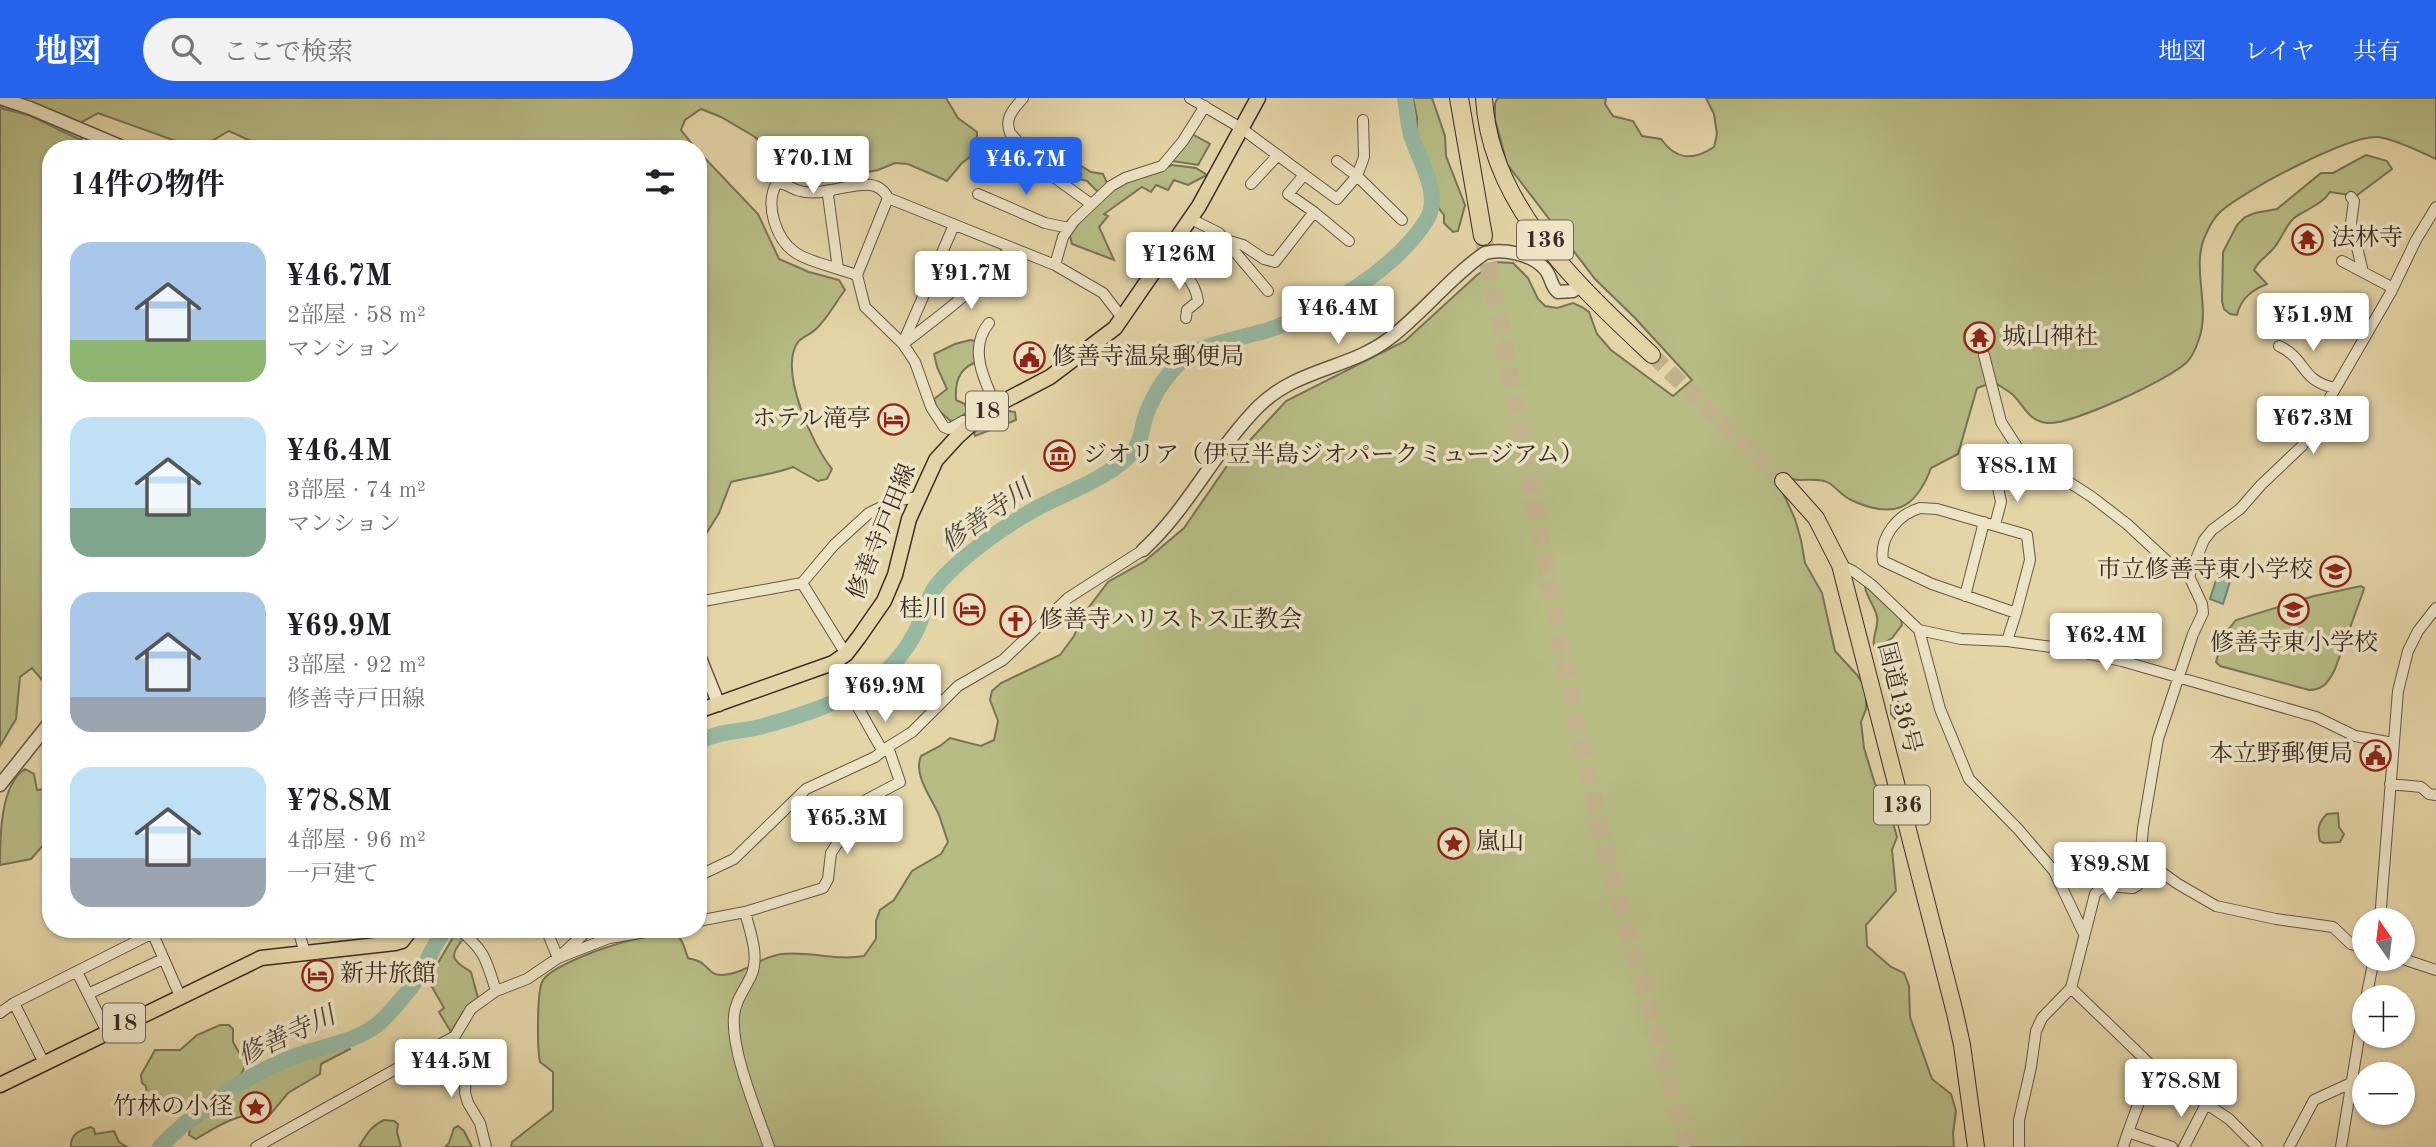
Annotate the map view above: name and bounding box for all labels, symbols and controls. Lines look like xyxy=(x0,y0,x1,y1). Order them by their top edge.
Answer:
search box xyxy=(143,18,633,81)
icon: search xyxy=(167,30,205,68)
text: 地図 xyxy=(35,37,101,70)
text: ここで検索 xyxy=(223,40,353,66)
text: 地図 xyxy=(2158,41,2206,65)
text: レイヤ xyxy=(2244,41,2315,65)
text: 共有 xyxy=(2353,41,2401,65)
pin: ¥70.1M xyxy=(756,136,870,196)
pin: ¥46.7M xyxy=(969,138,1083,197)
text: ¥70.1M xyxy=(773,147,853,170)
text: ¥46.7M xyxy=(986,148,1066,171)
icon: filters xyxy=(641,163,679,201)
text: 14件の物件 xyxy=(70,171,225,201)
road number: 136 xyxy=(1517,220,1573,260)
temple icon: 法林寺 xyxy=(2291,222,2325,256)
place label: 法林寺 xyxy=(2331,224,2403,251)
pin: ¥126M xyxy=(1130,232,1228,292)
text: ¥126M xyxy=(1142,243,1216,266)
pin: ¥91.7M xyxy=(914,252,1028,311)
text: ¥46.7M xyxy=(287,262,392,292)
text: ¥91.7M xyxy=(931,262,1011,285)
icon: home xyxy=(126,270,210,354)
pin: ¥46.4M xyxy=(1281,286,1395,346)
pin: ¥51.9M xyxy=(2256,294,2370,353)
text: ¥46.4M xyxy=(1298,297,1378,320)
text: 2部屋 · 58 m² xyxy=(287,304,426,327)
text: ¥51.9M xyxy=(2273,304,2353,327)
temple icon: 城山神社 xyxy=(1962,321,1996,355)
place label: 城山神社 xyxy=(2002,323,2098,350)
text: マンション xyxy=(287,338,401,361)
public building icon: 修善寺温泉郵便局 xyxy=(1012,341,1046,375)
place label: 修善寺温泉郵便局 xyxy=(1052,343,1244,370)
road number: 18 xyxy=(966,392,1008,430)
pin: ¥67.3M xyxy=(2256,396,2370,456)
hotel icon: ホテル滝亭 xyxy=(877,403,911,437)
place label: ホテル滝亭 xyxy=(752,405,871,432)
text: ¥67.3M xyxy=(2273,407,2353,430)
text: ¥46.4M xyxy=(287,437,392,467)
museum icon: ジオリア（伊豆半島ジオパークミュージアム） xyxy=(1043,439,1077,473)
place label: ジオリア（伊豆半島ジオパークミュージアム） xyxy=(1083,441,1584,468)
pin: ¥88.1M xyxy=(1960,444,2074,504)
icon: home xyxy=(126,445,210,529)
text: ¥88.1M xyxy=(1977,455,2057,478)
street label: 修善寺戸田線 xyxy=(842,460,921,603)
water label: 修善寺川 xyxy=(936,473,1040,557)
text: 3部屋 · 74 m² xyxy=(287,479,426,502)
text: マンション xyxy=(287,513,401,536)
school or university icon: 市立修善寺東小学校 xyxy=(2319,554,2353,588)
place label: 市立修善寺東小学校 xyxy=(2097,556,2313,583)
hotel icon: 桂川 xyxy=(953,593,987,627)
school or university icon: 修善寺東小学校 xyxy=(2277,593,2311,627)
place label: 桂川 xyxy=(899,595,947,622)
church icon: 修善寺ハリストス正教会 xyxy=(999,604,1033,638)
place label: 修善寺ハリストス正教会 xyxy=(1039,606,1302,633)
text: ¥69.9M xyxy=(287,612,392,642)
pin: ¥62.4M xyxy=(2049,614,2163,673)
icon: home xyxy=(126,620,210,704)
text: ¥62.4M xyxy=(2066,624,2146,647)
place label: 修善寺東小学校 xyxy=(2210,629,2378,656)
street label: 国道136号 xyxy=(1873,639,1926,756)
text: 3部屋 · 92 m² xyxy=(287,654,426,677)
pin: ¥69.9M xyxy=(828,664,942,724)
text: ¥69.9M xyxy=(845,675,925,698)
text: 修善寺戸田線 xyxy=(287,688,425,711)
public building icon: 本立野郵便局 xyxy=(2359,738,2393,772)
place label: 本立野郵便局 xyxy=(2209,740,2353,767)
road number: 136 xyxy=(1874,786,1930,824)
text: ¥78.8M xyxy=(287,787,392,817)
icon: home xyxy=(126,795,210,879)
pin: ¥65.3M xyxy=(790,796,904,856)
text: ¥65.3M xyxy=(807,807,887,830)
place icon: 嵐山 xyxy=(1436,826,1470,860)
place label: 嵐山 xyxy=(1476,828,1524,855)
text: 4部屋 · 96 m² xyxy=(287,829,426,852)
pin: ¥89.8M xyxy=(2053,842,2167,902)
text: ¥89.8M xyxy=(2070,853,2150,876)
text: 一戸建て xyxy=(287,863,379,886)
north arrow xyxy=(2352,908,2415,971)
map controls xyxy=(2352,908,2415,1125)
hotel icon: 新井旅館 xyxy=(300,958,334,992)
place label: 新井旅館 xyxy=(340,960,436,987)
button: + xyxy=(2352,985,2415,1048)
water label: 修善寺川 xyxy=(234,1000,342,1071)
road number: 18 xyxy=(103,1004,145,1042)
pin: ¥44.5M xyxy=(394,1040,508,1099)
text: ¥44.5M xyxy=(411,1050,491,1073)
pin: ¥78.8M xyxy=(2124,1060,2238,1119)
button: − xyxy=(2352,1062,2415,1125)
text: ¥78.8M xyxy=(2141,1070,2221,1093)
place icon: 竹林の小径 xyxy=(239,1091,273,1125)
place label: 竹林の小径 xyxy=(113,1093,233,1120)

